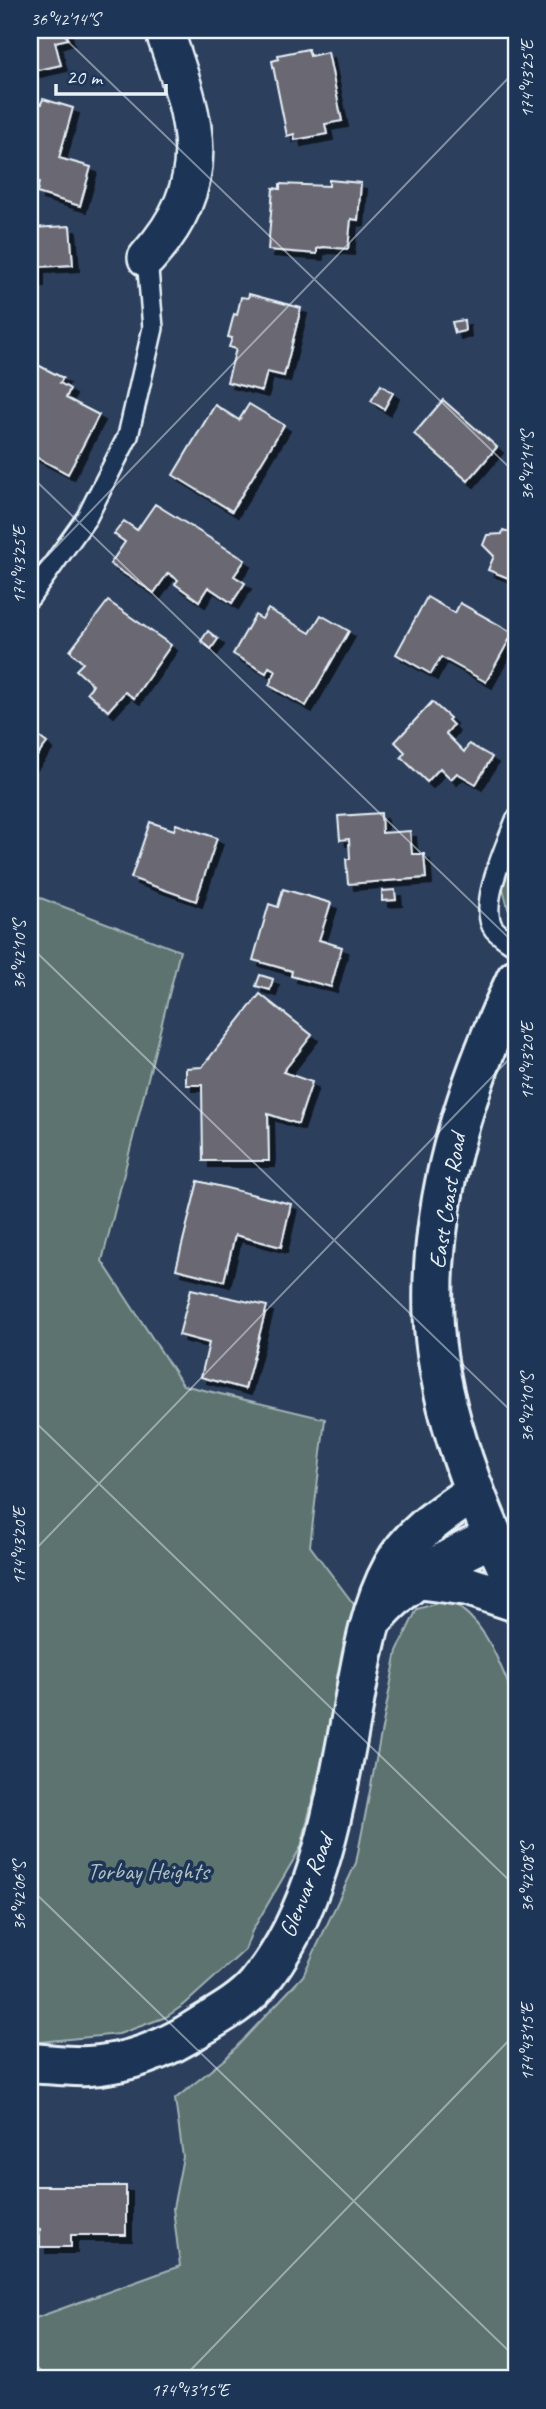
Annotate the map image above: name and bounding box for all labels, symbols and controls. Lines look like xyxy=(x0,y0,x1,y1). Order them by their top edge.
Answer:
text: 36°42'14"S xyxy=(31,8,103,30)
text: 174°43'25"E xyxy=(516,38,538,118)
scale bar xyxy=(56,52,166,96)
text: 20 m xyxy=(66,64,104,90)
text: 36°42'14"S xyxy=(516,428,538,500)
text: 174°43'25"E xyxy=(8,524,30,604)
text: 36°42'10"S xyxy=(8,917,30,989)
text: 174°43'20"E xyxy=(516,1020,538,1100)
street label: East Coast Road xyxy=(422,1128,473,1271)
text: 36°42'10"S xyxy=(516,1370,538,1442)
text: 174°43'20"E xyxy=(8,1505,30,1585)
street label: Glenvar Road xyxy=(272,1827,341,1942)
text: 36°42'08"S xyxy=(516,1840,538,1912)
park label: Torbay Heights xyxy=(87,1856,211,1886)
text: 36°42'06"S xyxy=(8,1858,30,1930)
text: 174°43'15"E xyxy=(516,2001,538,2081)
text: 174°43'15"E xyxy=(151,2379,231,2401)

